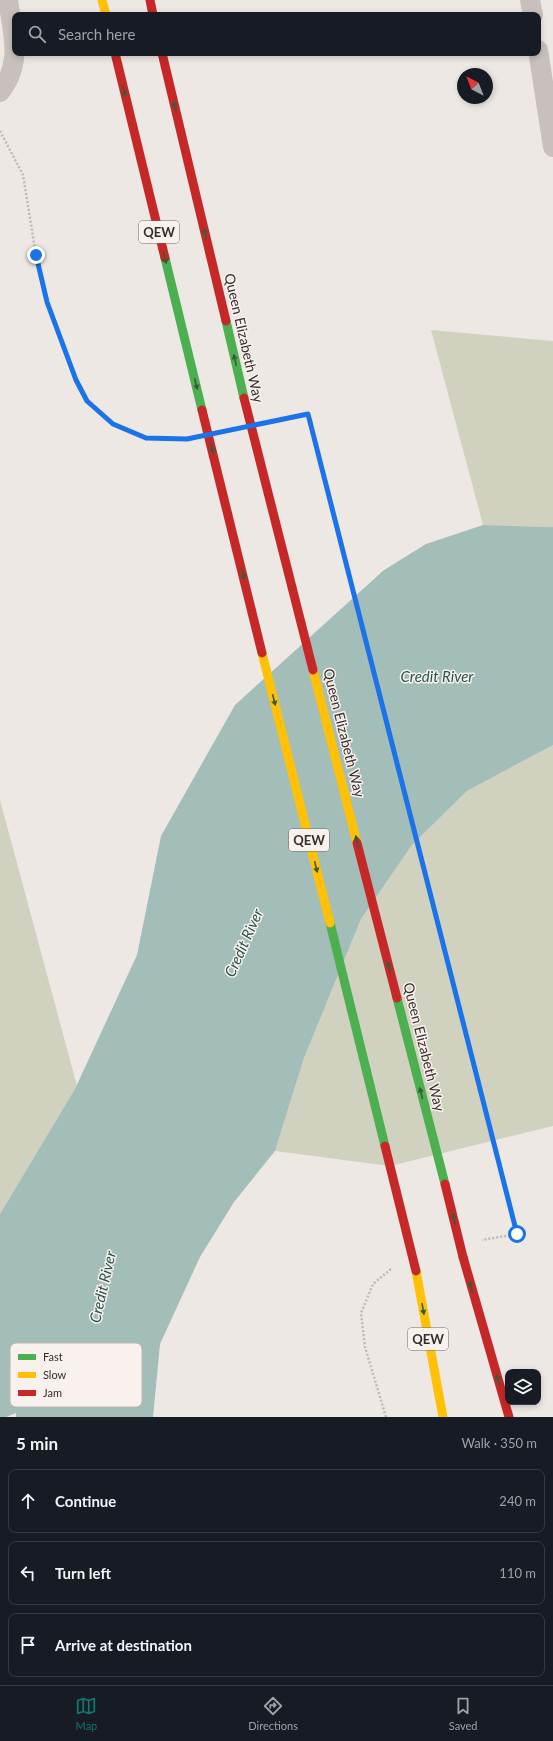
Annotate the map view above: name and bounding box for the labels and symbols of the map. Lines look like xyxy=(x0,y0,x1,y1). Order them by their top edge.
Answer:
north arrow xyxy=(457,68,493,104)
one-way arrow xyxy=(122,85,128,97)
one-way arrow xyxy=(172,101,178,114)
road number: QEW xyxy=(139,221,179,243)
one-way arrow xyxy=(202,228,208,240)
route end xyxy=(27,246,45,264)
one-way arrow xyxy=(163,252,169,264)
street label: Queen Elizabeth Way xyxy=(221,272,268,405)
one-way arrow xyxy=(232,354,238,367)
one-way arrow xyxy=(193,378,199,390)
one-way arrow xyxy=(209,442,215,454)
one-way arrow xyxy=(240,568,246,580)
street label: Queen Elizabeth Way xyxy=(320,667,369,800)
water label: Credit River xyxy=(401,667,474,685)
one-way arrow xyxy=(272,694,278,707)
road number: QEW xyxy=(289,829,329,851)
one-way arrow xyxy=(354,835,360,847)
one-way arrow xyxy=(313,862,319,874)
water label: Credit River xyxy=(220,905,266,980)
one-way arrow xyxy=(386,961,392,974)
street label: Queen Elizabeth Way xyxy=(400,981,449,1114)
one-way arrow xyxy=(418,1087,424,1100)
one-way arrow xyxy=(450,1213,456,1226)
route start xyxy=(508,1225,526,1243)
water label: Credit River xyxy=(85,1248,119,1324)
one-way arrow xyxy=(468,1281,474,1293)
one-way arrow xyxy=(420,1303,426,1315)
road number: QEW xyxy=(408,1328,448,1350)
legend xyxy=(10,1343,142,1407)
text: Fast xyxy=(43,1350,63,1363)
text: Slow xyxy=(43,1368,67,1381)
one-way arrow xyxy=(495,1373,501,1385)
text: Jam xyxy=(43,1386,62,1399)

